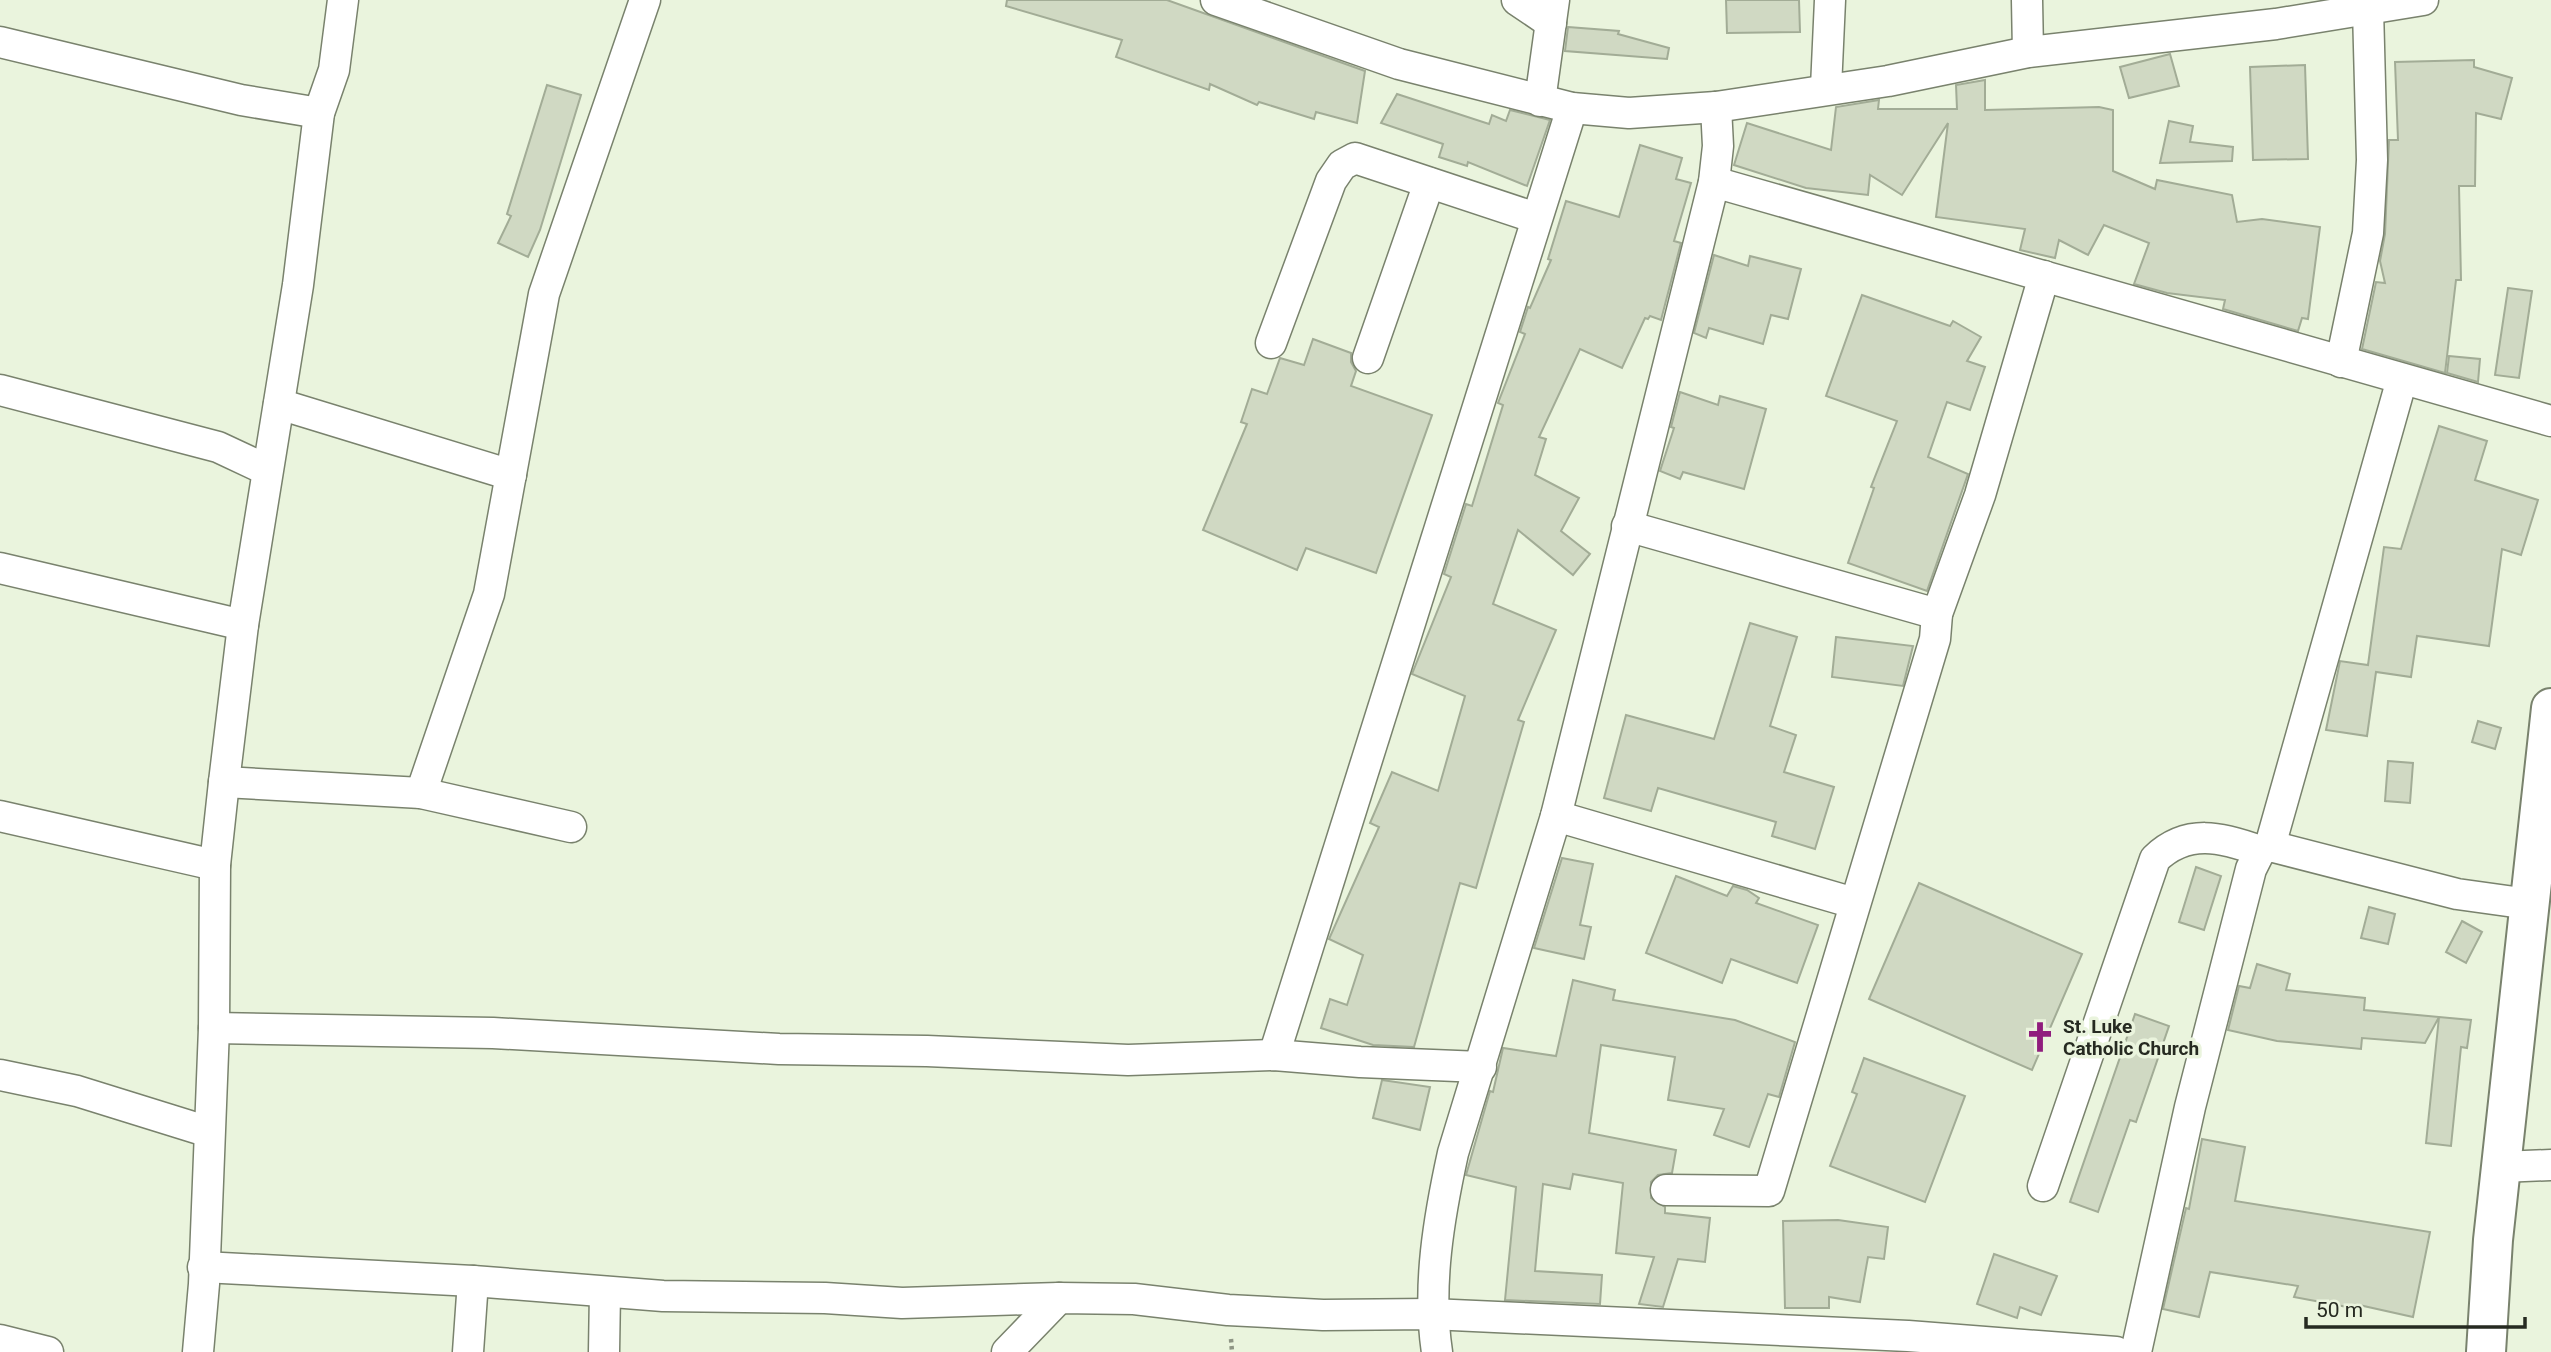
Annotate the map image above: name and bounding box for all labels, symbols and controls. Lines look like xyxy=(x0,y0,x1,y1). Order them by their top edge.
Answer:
place label: St. Luke Catholic Church xyxy=(2063,1015,2199,1060)
church icon: St. Luke Catholic Church xyxy=(2023,1020,2057,1054)
scale bar xyxy=(2306,1286,2525,1330)
text: 50 m xyxy=(2316,1298,2363,1322)

